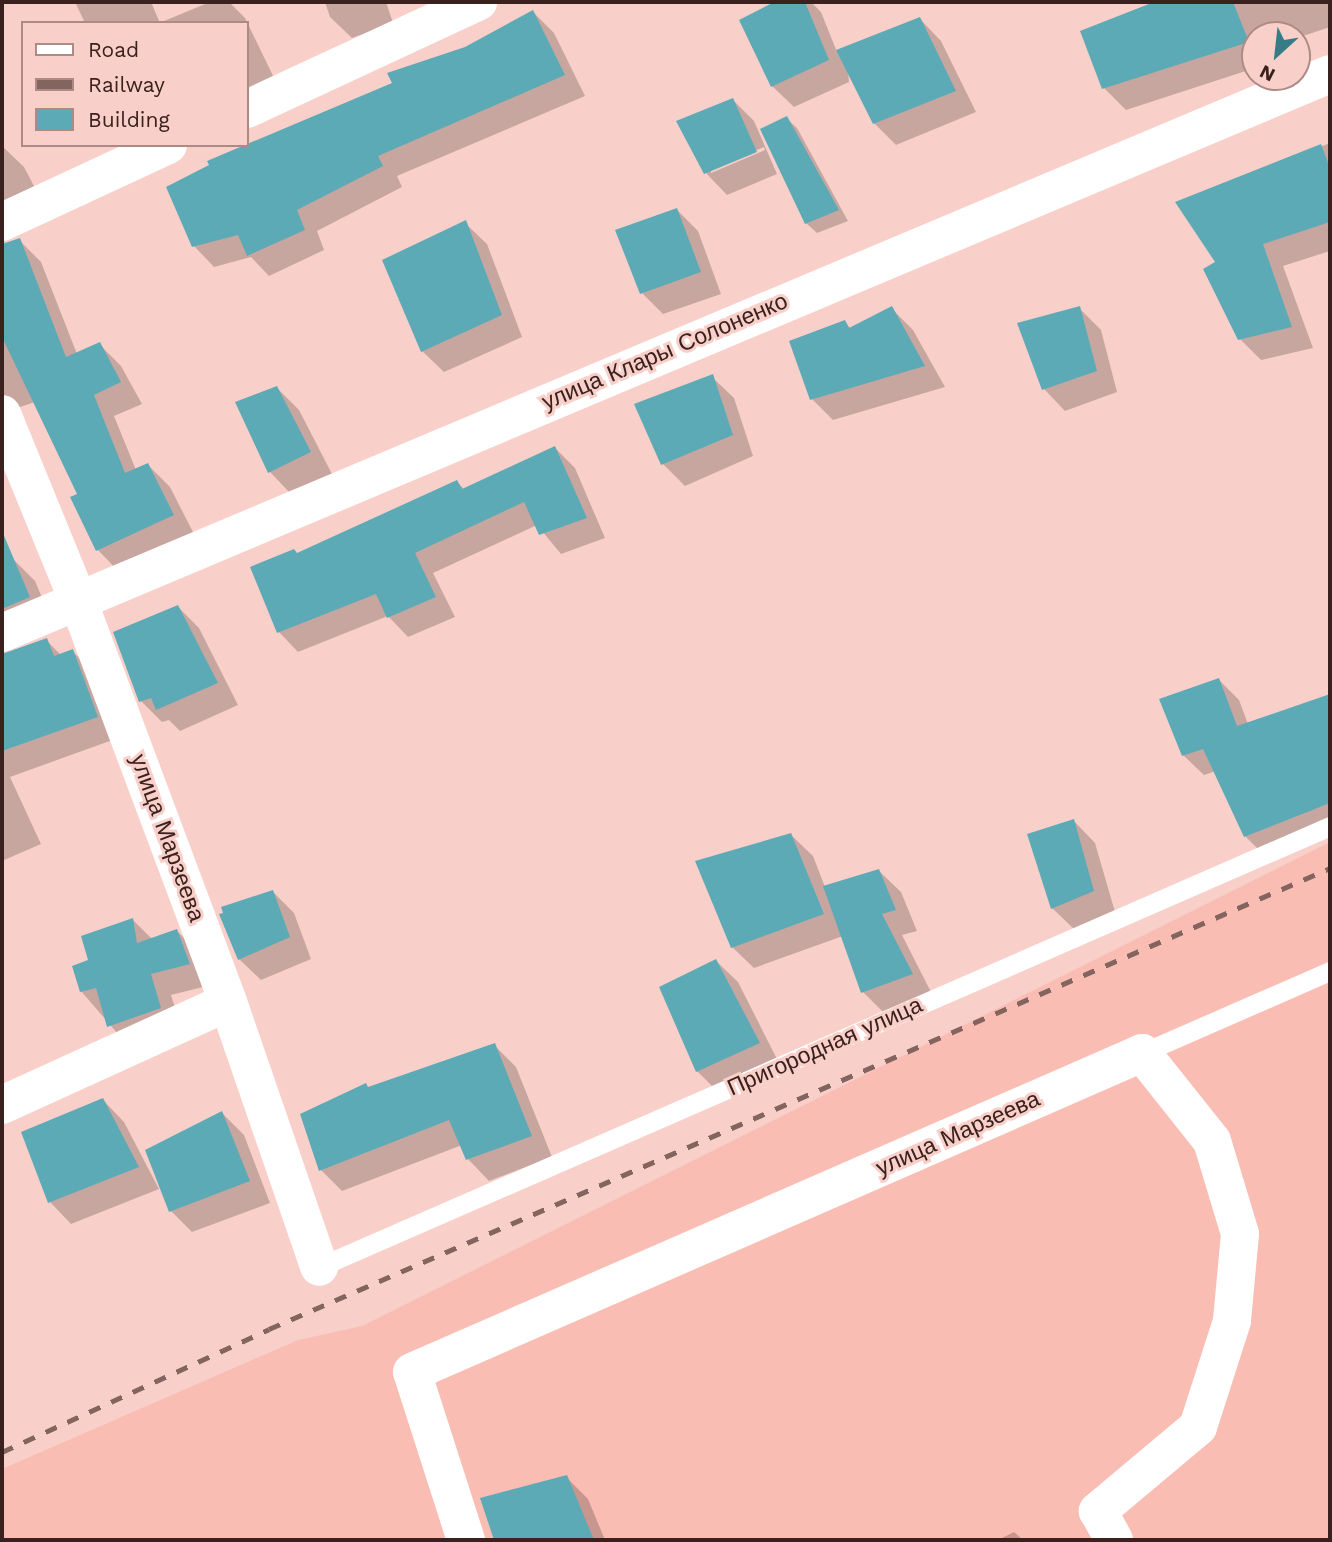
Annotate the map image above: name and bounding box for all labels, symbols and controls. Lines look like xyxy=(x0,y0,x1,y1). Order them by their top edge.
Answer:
legend xyxy=(21,21,248,147)
north arrow xyxy=(1241,21,1311,91)
text: Road xyxy=(88,37,139,62)
text: N xyxy=(1256,60,1279,87)
text: Railway xyxy=(88,72,165,97)
text: Building xyxy=(88,107,170,132)
street label: улица Клары Солоненко xyxy=(538,288,792,416)
street label: улица Марзеева xyxy=(124,750,210,926)
street label: Пригородная улица xyxy=(723,992,927,1102)
street label: улица Марзеева xyxy=(872,1086,1044,1182)

